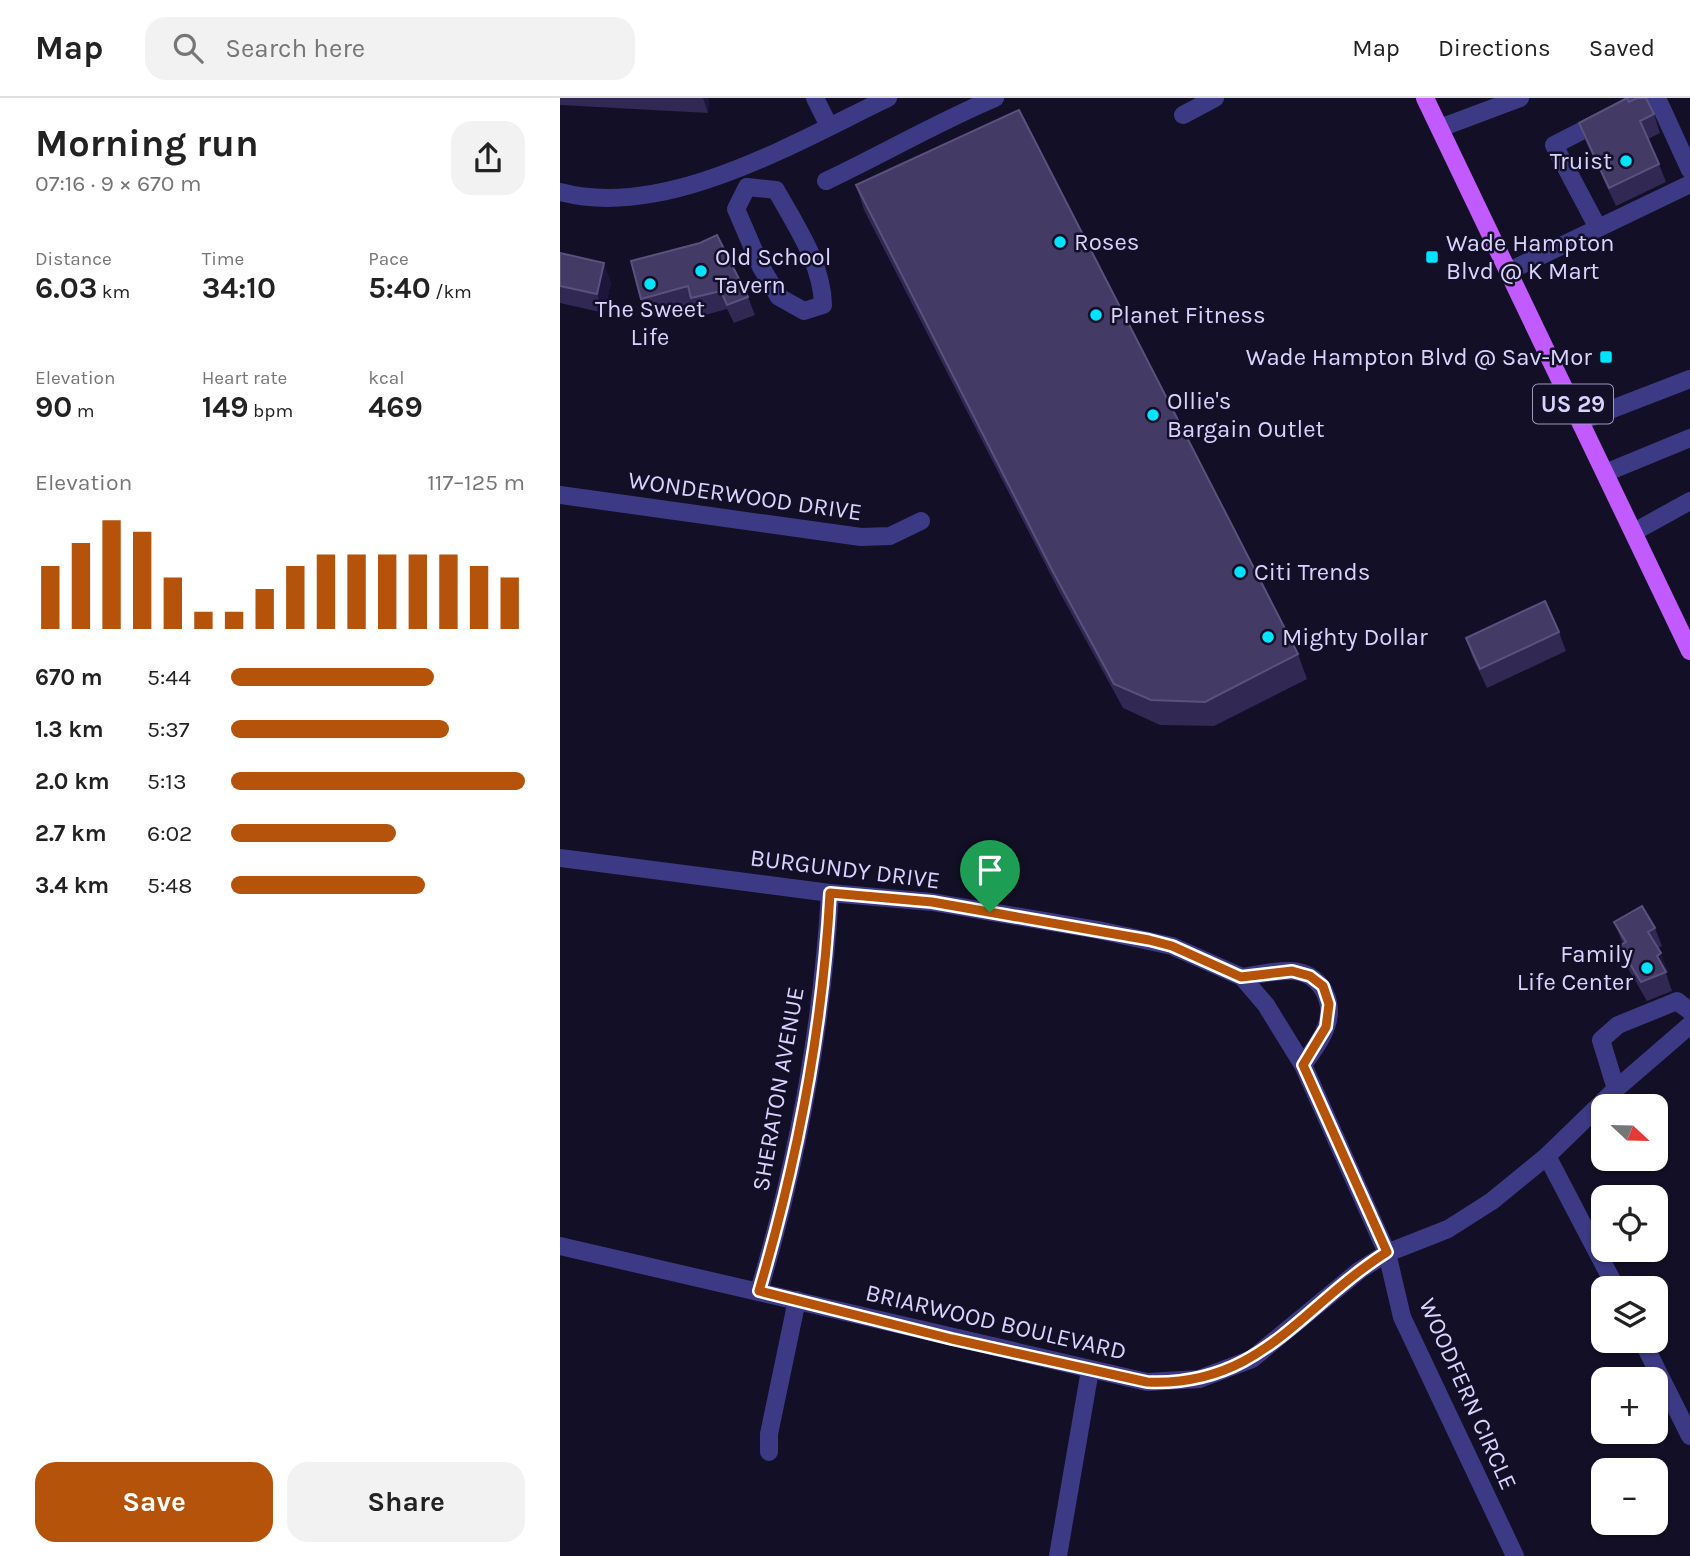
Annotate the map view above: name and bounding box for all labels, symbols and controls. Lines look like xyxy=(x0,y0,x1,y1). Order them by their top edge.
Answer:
search box xyxy=(145,17,635,80)
text: Map xyxy=(35,29,103,67)
icon: search xyxy=(169,29,207,67)
text: Search here xyxy=(225,33,365,64)
text: Map xyxy=(1352,34,1400,62)
text: Directions xyxy=(1438,34,1551,62)
text: Saved xyxy=(1589,34,1655,62)
text: Morning run xyxy=(35,121,259,166)
button: share xyxy=(451,121,525,195)
place label: Truist xyxy=(1550,147,1612,175)
marker: Truist xyxy=(1618,153,1634,169)
text: 07:16 · 9 × 670 m xyxy=(35,170,201,197)
place label: Roses xyxy=(1074,228,1139,256)
place label: Wade Hampton Blvd @ K Mart xyxy=(1446,229,1615,285)
marker: Roses xyxy=(1052,234,1068,250)
place label: Old School Tavern xyxy=(715,243,831,299)
text: Distance xyxy=(35,248,112,270)
text: Time xyxy=(202,248,244,270)
text: Pace xyxy=(368,248,409,270)
marker: Wade Hampton Blvd @ K Mart xyxy=(1424,249,1440,265)
marker: Old School Tavern xyxy=(693,263,709,279)
text: 6.03 xyxy=(35,270,97,306)
text: 34:10 xyxy=(202,270,276,306)
text: 5:40 xyxy=(368,270,431,306)
marker: The Sweet Life xyxy=(642,276,658,292)
text: km xyxy=(97,281,130,303)
text: /km xyxy=(431,281,472,303)
place label: The Sweet Life xyxy=(595,295,705,351)
place label: Planet Fitness xyxy=(1110,301,1266,329)
marker: Planet Fitness xyxy=(1088,307,1104,323)
place label: Wade Hampton Blvd @ Sav-Mor xyxy=(1246,343,1592,371)
marker: Wade Hampton Blvd @ Sav-Mor xyxy=(1598,349,1614,365)
text: Elevation xyxy=(35,367,115,389)
text: Heart rate xyxy=(202,367,287,389)
text: kcal xyxy=(368,367,405,389)
road number: US 29 xyxy=(1533,384,1613,424)
place label: Ollie's Bargain Outlet xyxy=(1167,387,1325,443)
text: 90 xyxy=(35,389,72,425)
text: 149 xyxy=(202,389,249,425)
text: 469 xyxy=(368,389,423,425)
text: m xyxy=(72,400,95,422)
text: bpm xyxy=(249,400,293,422)
marker: Ollie's Bargain Outlet xyxy=(1145,407,1161,423)
street label: WONDERWOOD DRIVE xyxy=(626,466,864,526)
text: Elevation xyxy=(35,469,132,496)
text: 117–125 m xyxy=(427,469,525,496)
place label: Citi Trends xyxy=(1254,558,1370,586)
marker: Citi Trends xyxy=(1232,564,1248,580)
place label: Mighty Dollar xyxy=(1282,623,1428,651)
marker: Mighty Dollar xyxy=(1260,629,1276,645)
text: 670 m xyxy=(35,664,103,691)
text: 5:44 xyxy=(147,664,191,691)
text: 1.3 km xyxy=(35,716,104,743)
text: 5:37 xyxy=(147,716,190,743)
text: 2.0 km xyxy=(35,768,110,795)
text: 5:13 xyxy=(147,768,186,795)
text: 2.7 km xyxy=(35,820,107,847)
text: 6:02 xyxy=(147,820,192,847)
pin xyxy=(960,840,1020,912)
street label: BURGUNDY DRIVE xyxy=(748,843,942,895)
icon: arrive xyxy=(971,851,1009,889)
text: 3.4 km xyxy=(35,872,109,899)
text: 5:48 xyxy=(147,872,192,899)
place label: Family Life Center xyxy=(1517,940,1633,996)
marker: Family Life Center xyxy=(1639,960,1655,976)
street label: SHERATON AVENUE xyxy=(746,985,810,1193)
north arrow xyxy=(1591,1094,1668,1171)
map controls xyxy=(1591,1094,1668,1535)
button: locate xyxy=(1591,1185,1668,1262)
button: layers xyxy=(1591,1276,1668,1353)
street label: BRIARWOOD BOULEVARD xyxy=(863,1278,1129,1366)
street label: WOODFERN CIRCLE xyxy=(1413,1294,1523,1494)
button: + xyxy=(1591,1367,1668,1444)
button: − xyxy=(1591,1458,1668,1535)
button: Save xyxy=(35,1462,273,1542)
button: Share xyxy=(287,1462,525,1542)

